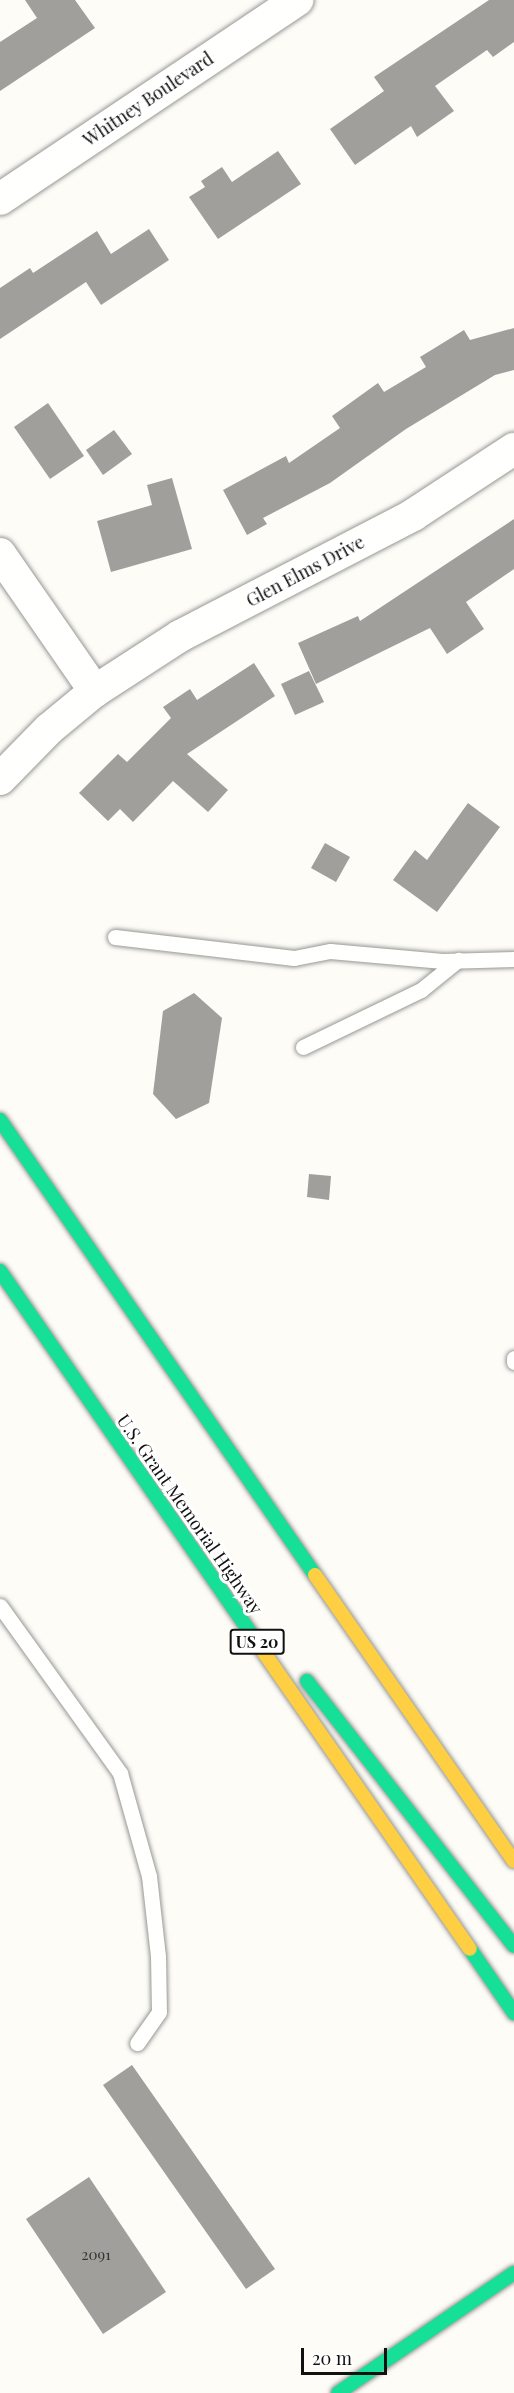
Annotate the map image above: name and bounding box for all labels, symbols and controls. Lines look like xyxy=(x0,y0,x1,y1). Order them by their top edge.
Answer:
street label: Whitney Boulevard xyxy=(79,47,217,151)
street label: Glen Elms Drive xyxy=(242,531,368,611)
street label: U.S. Grant Memorial Highway xyxy=(113,1410,267,1618)
road number: US 20 xyxy=(228,1629,286,1655)
house number: 2091 xyxy=(81,2246,111,2264)
scale bar xyxy=(304,2336,390,2374)
text: 20 m xyxy=(312,2346,352,2370)

